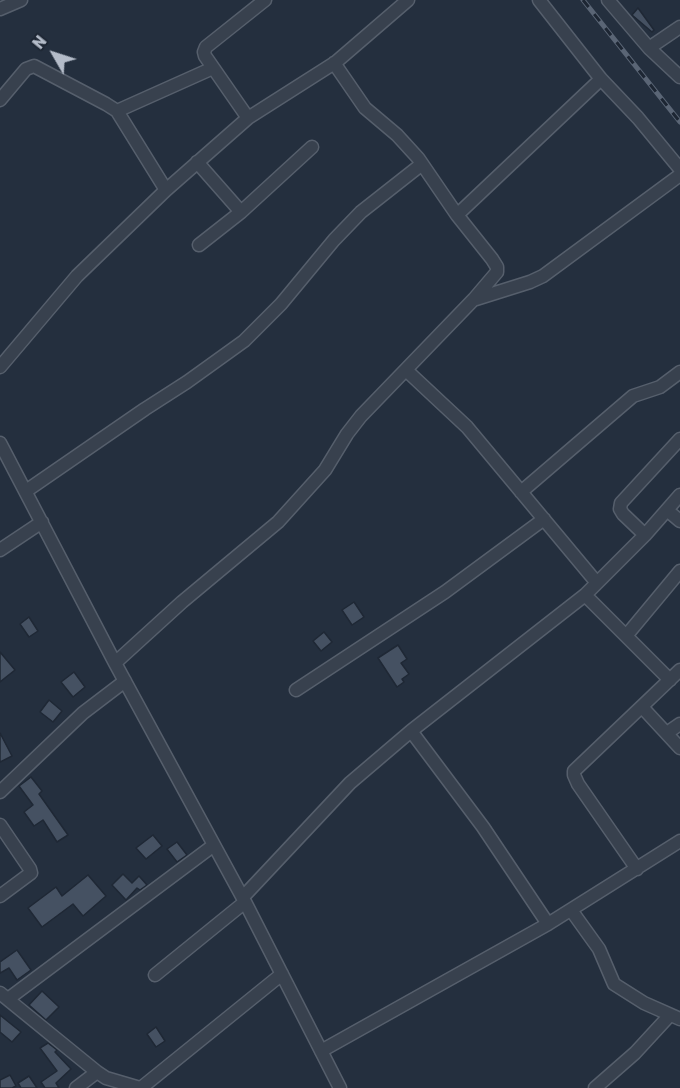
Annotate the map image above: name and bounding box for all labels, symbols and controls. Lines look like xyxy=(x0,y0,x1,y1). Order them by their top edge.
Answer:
north arrow xyxy=(24,24,84,84)
text: N xyxy=(29,32,51,53)

